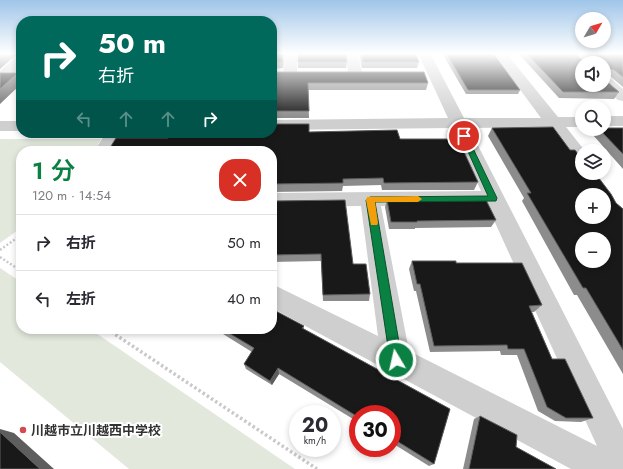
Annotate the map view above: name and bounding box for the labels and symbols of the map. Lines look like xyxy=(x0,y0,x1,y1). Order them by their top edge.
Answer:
north arrow xyxy=(575,12,611,48)
pin xyxy=(447,119,481,153)
position arrow xyxy=(375,339,417,381)
speed limit sign: 30 xyxy=(349,405,401,457)
place label: 川越市立川越西中学校 xyxy=(31,421,161,440)
marker: 川越市立川越西中学校 xyxy=(18,425,28,435)

